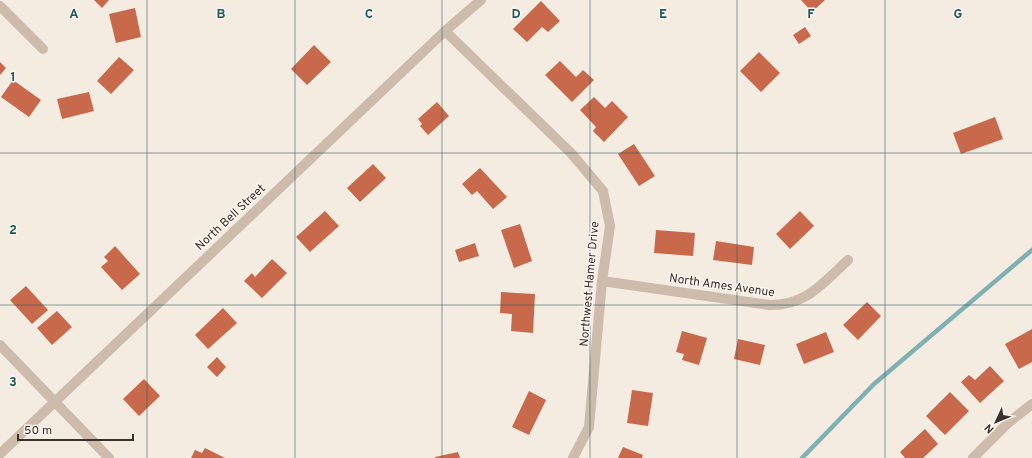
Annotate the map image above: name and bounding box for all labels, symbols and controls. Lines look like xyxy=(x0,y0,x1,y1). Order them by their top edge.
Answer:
text: A xyxy=(69,7,79,23)
text: B xyxy=(217,7,226,23)
text: C xyxy=(365,7,373,23)
text: D xyxy=(511,7,521,23)
text: E xyxy=(659,7,667,23)
text: F xyxy=(807,7,815,23)
text: G xyxy=(954,7,963,23)
text: 1 xyxy=(10,70,16,86)
street label: North Bell Street xyxy=(192,181,269,254)
street label: Northwest Hamer Drive xyxy=(577,221,603,348)
text: 2 xyxy=(9,223,17,239)
street label: North Ames Avenue xyxy=(668,271,776,301)
text: 3 xyxy=(9,375,17,391)
north arrow xyxy=(976,402,1016,442)
scale bar xyxy=(18,416,133,442)
text: N xyxy=(982,421,997,436)
text: 50 m xyxy=(24,423,52,439)

